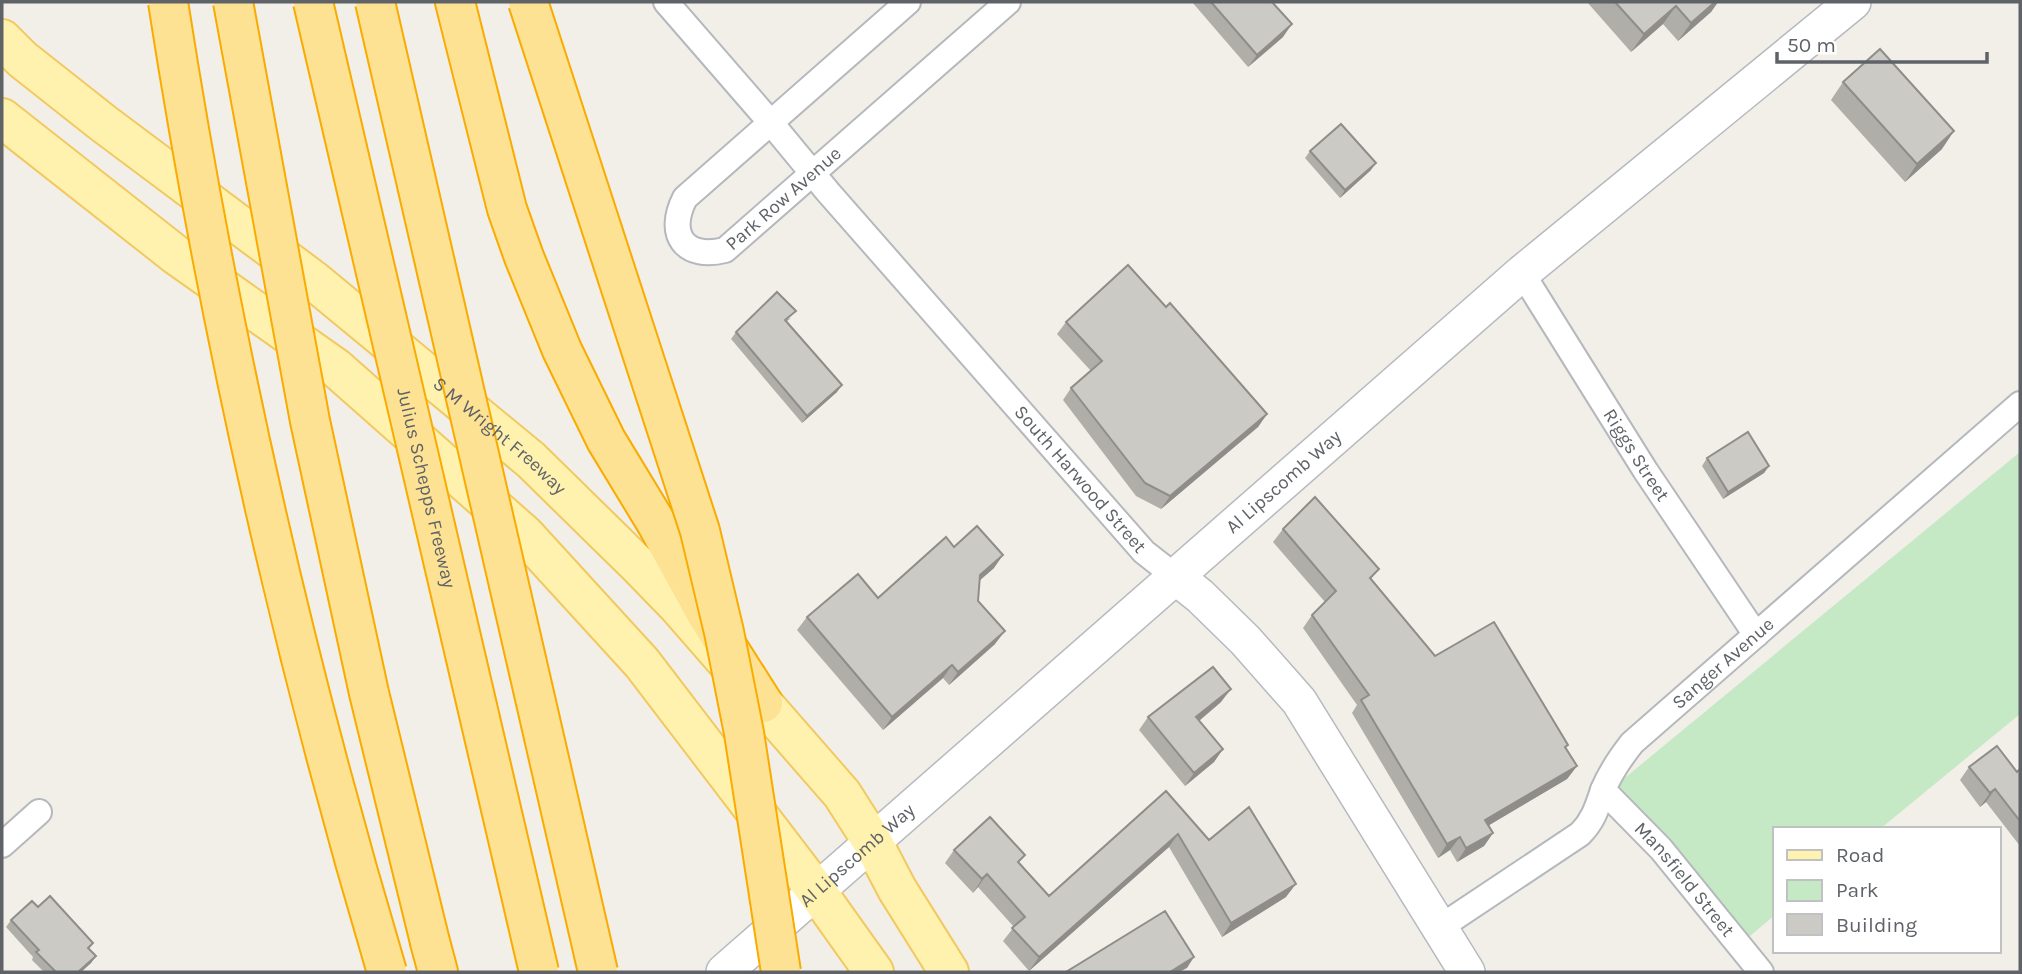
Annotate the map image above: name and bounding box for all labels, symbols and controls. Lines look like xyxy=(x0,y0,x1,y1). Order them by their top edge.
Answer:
scale bar xyxy=(1777,21,1987,65)
text: 50 m xyxy=(1787,33,1836,57)
street label: Park Row Avenue xyxy=(721,142,846,255)
street label: S M Wright Freeway xyxy=(428,373,571,499)
street label: Julius Schepps Freeway xyxy=(392,386,460,590)
street label: South Harwood Street xyxy=(1010,401,1151,558)
street label: Riggs Street xyxy=(1599,405,1674,506)
street label: Al Lipscomb Way xyxy=(1222,425,1346,538)
street label: Sanger Avenue xyxy=(1668,613,1779,714)
street label: Al Lipscomb Way xyxy=(795,799,919,912)
street label: Mansfield Street xyxy=(1630,817,1739,941)
legend xyxy=(1773,827,2001,953)
text: Road xyxy=(1836,843,1884,867)
text: Park xyxy=(1836,878,1879,902)
text: Building xyxy=(1836,913,1917,937)

